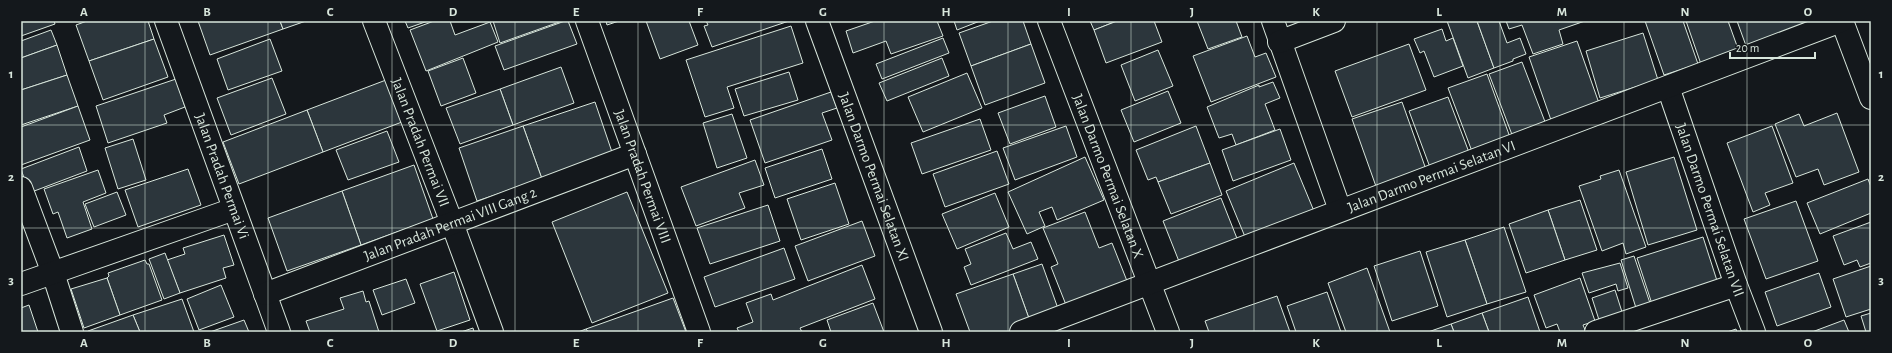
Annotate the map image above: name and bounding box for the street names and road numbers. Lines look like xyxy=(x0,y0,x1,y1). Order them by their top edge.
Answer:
street label: Jalan Pradah Permai VII xyxy=(389,76,452,209)
street label: Jalan Darmo Permai Selatan XI xyxy=(836,91,911,263)
street label: Jalan Darmo Permai Selatan X xyxy=(1070,92,1146,260)
street label: Jalan Pradah Permai VIII xyxy=(612,108,673,245)
street label: Jalan Pradah Permai Vi xyxy=(192,111,252,241)
street label: Jalan Darmo Permai Selatan VII xyxy=(1673,122,1747,299)
street label: Jalan Darmo Permai Selatan VI xyxy=(1346,138,1518,215)
street label: Jalan Pradah Permai VIII Gang 2 xyxy=(362,185,539,264)

